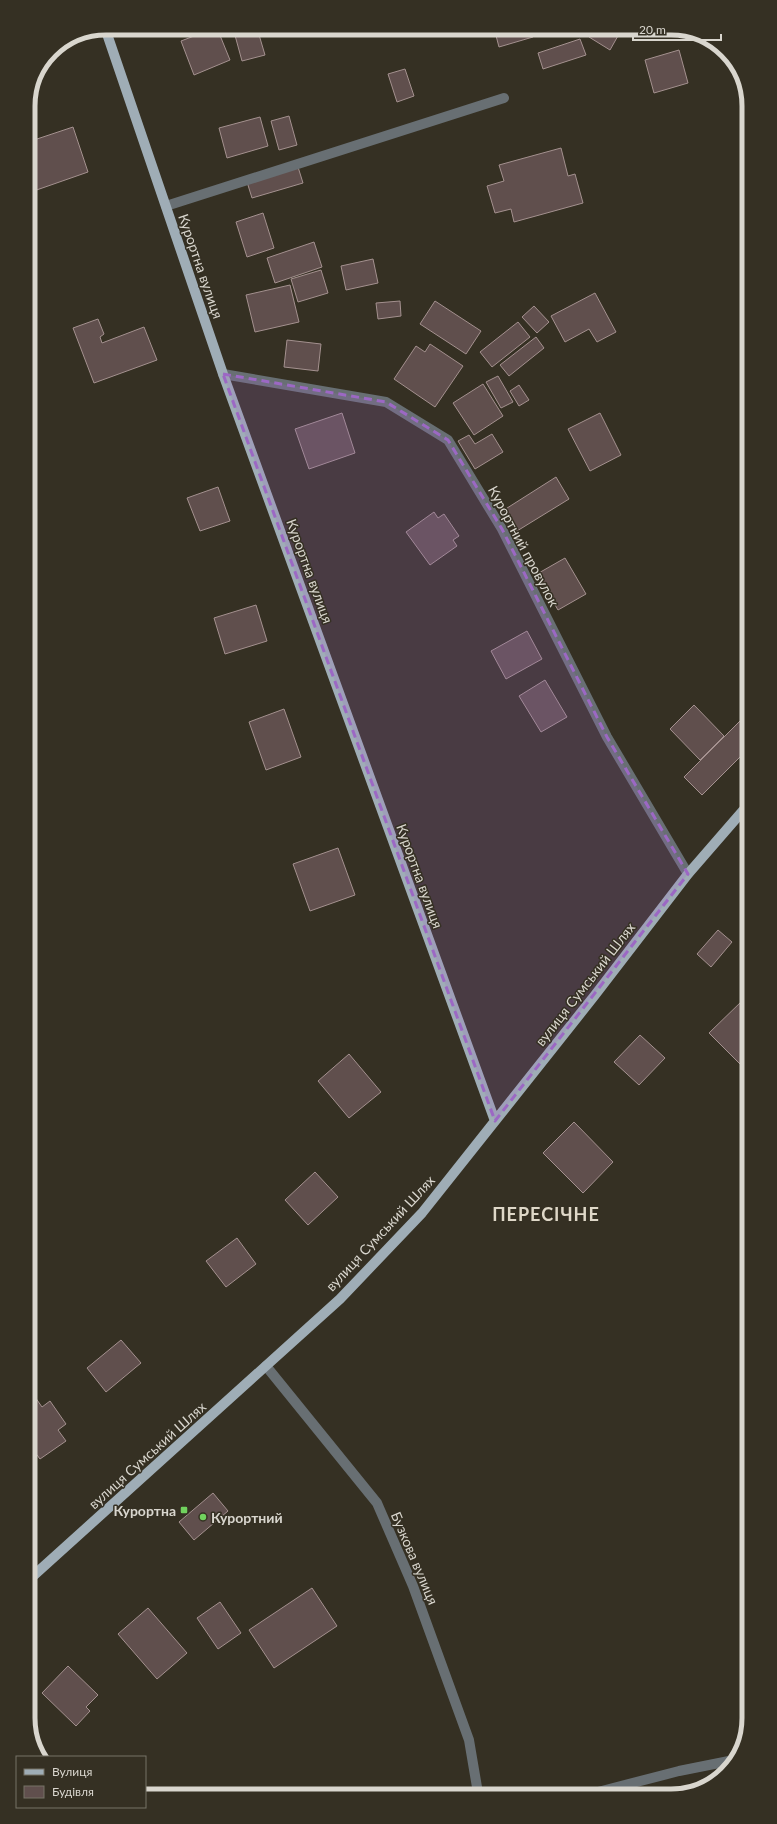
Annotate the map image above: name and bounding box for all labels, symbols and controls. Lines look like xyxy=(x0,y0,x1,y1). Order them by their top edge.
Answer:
scale bar xyxy=(633,16,721,42)
text: 20 m xyxy=(639,22,666,37)
street label: Курортна вулиця xyxy=(175,211,227,321)
street label: Курортний провулок xyxy=(485,483,563,610)
street label: Курортна вулиця xyxy=(283,517,337,625)
street label: Курортна вулиця xyxy=(393,822,447,930)
street label: вулиця Сумський Шлях xyxy=(531,919,639,1049)
street label: вулиця Сумський Шлях xyxy=(322,1172,438,1294)
district label: ПЕРЕСІЧНЕ xyxy=(492,1203,600,1225)
street label: вулиця Сумський Шлях xyxy=(85,1398,209,1512)
place label: Курортна xyxy=(114,1502,176,1519)
marker: Курортна xyxy=(179,1505,189,1515)
place label: Курортний xyxy=(211,1509,283,1526)
street label: Бузкова вулиця xyxy=(388,1509,442,1607)
marker: Курортний xyxy=(198,1512,208,1522)
legend xyxy=(16,1756,146,1808)
text: Вулиця xyxy=(52,1764,92,1779)
text: Будівля xyxy=(52,1784,94,1799)

